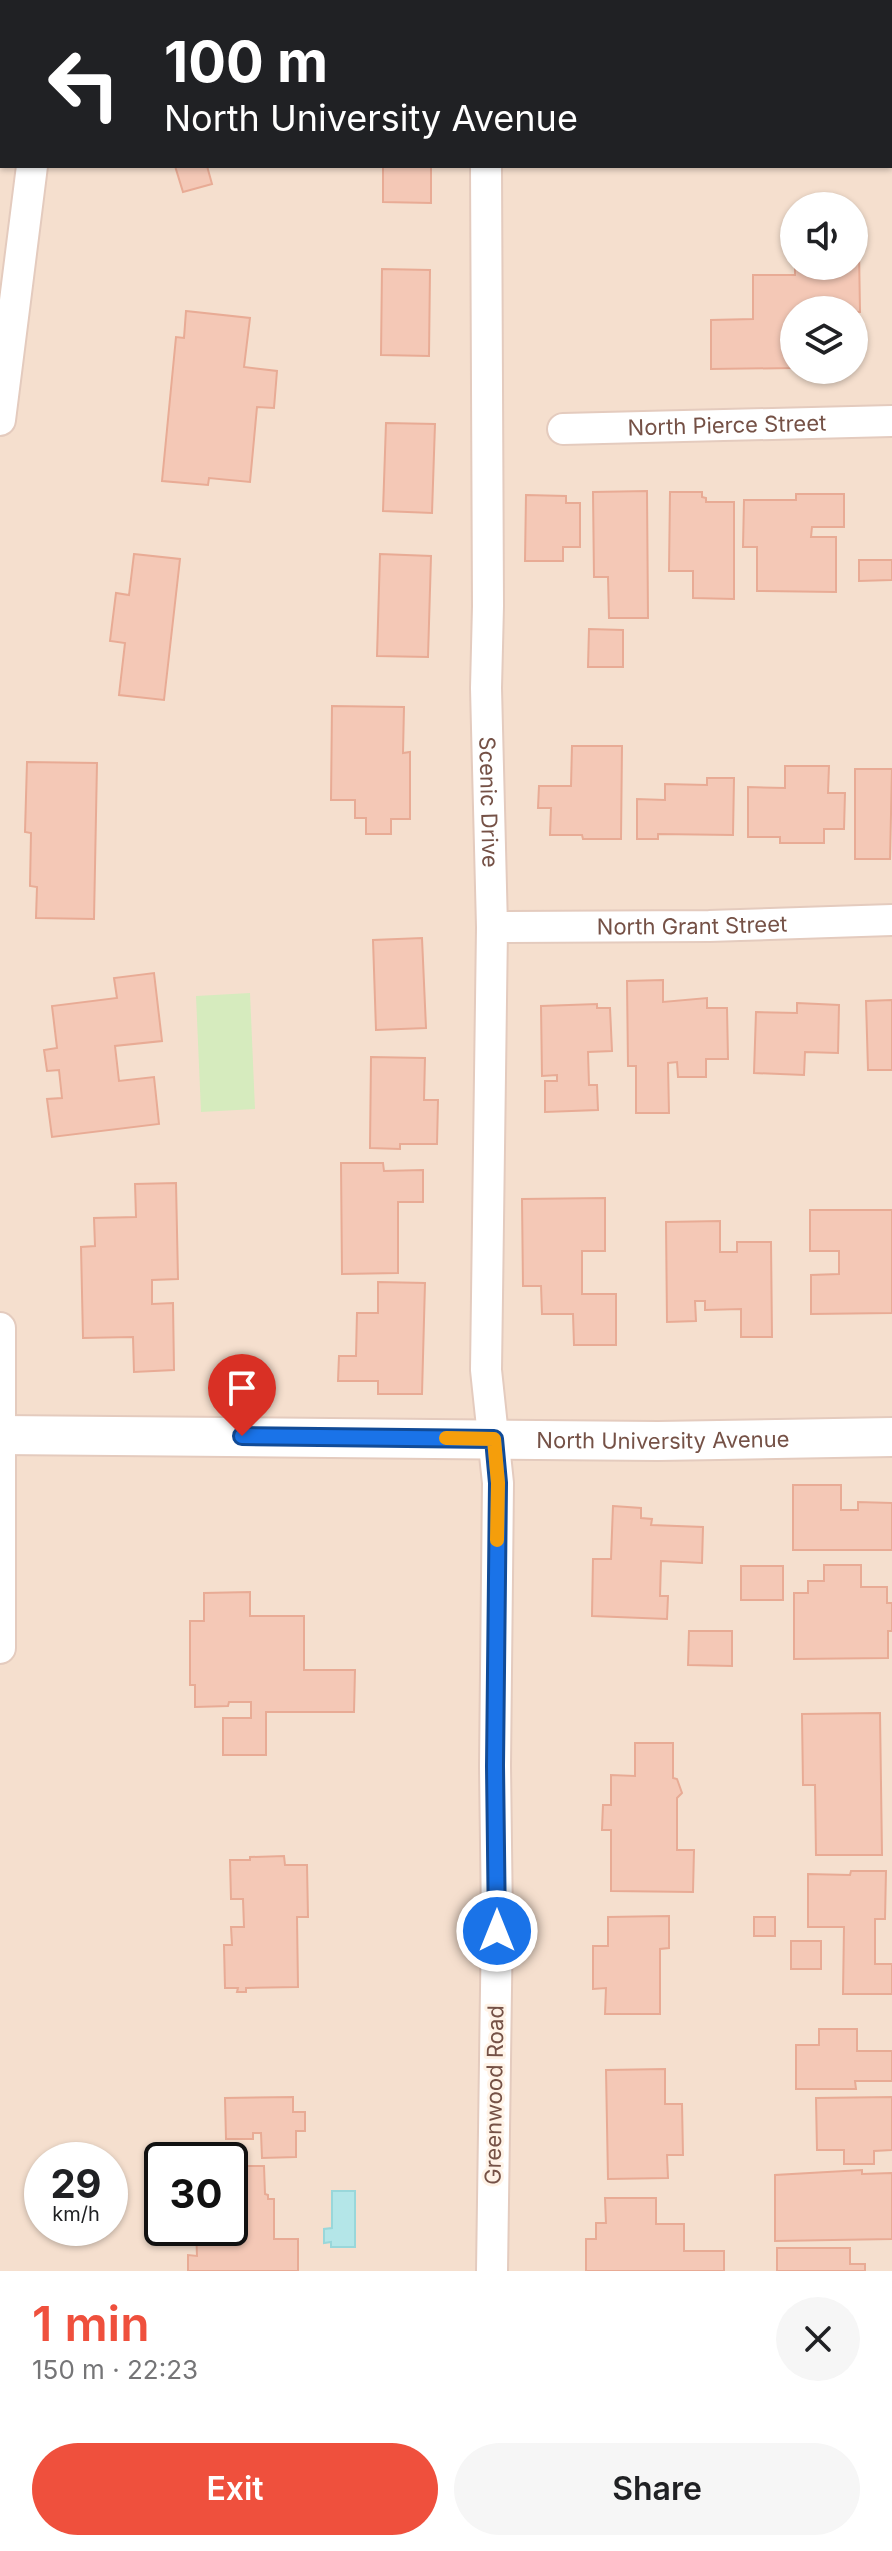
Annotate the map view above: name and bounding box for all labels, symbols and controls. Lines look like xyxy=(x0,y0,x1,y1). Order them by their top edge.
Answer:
text: 100 m xyxy=(164,28,328,96)
icon: left xyxy=(32,32,136,136)
text: North University Avenue xyxy=(164,96,578,140)
map controls xyxy=(780,192,868,384)
button: sound xyxy=(780,192,868,280)
button: layers xyxy=(780,296,868,384)
street label: North Pierce Street xyxy=(627,410,827,440)
street label: Scenic Drive xyxy=(474,736,504,868)
street label: North Grant Street xyxy=(597,910,788,940)
pin xyxy=(208,1354,276,1436)
icon: arrive xyxy=(220,1366,264,1410)
street label: North University Avenue xyxy=(536,1426,790,1454)
position arrow xyxy=(455,1889,539,1973)
street label: Greenwood Road xyxy=(479,2005,509,2185)
speed limit sign: 30 xyxy=(144,2142,248,2246)
text: 29 xyxy=(50,2159,102,2208)
text: km/h xyxy=(52,2202,100,2226)
text: 1 min xyxy=(32,2294,150,2353)
button: close xyxy=(776,2297,860,2381)
text: 150 m · 22:23 xyxy=(32,2354,198,2385)
button: Exit xyxy=(32,2443,438,2535)
button: Share xyxy=(454,2443,860,2535)

